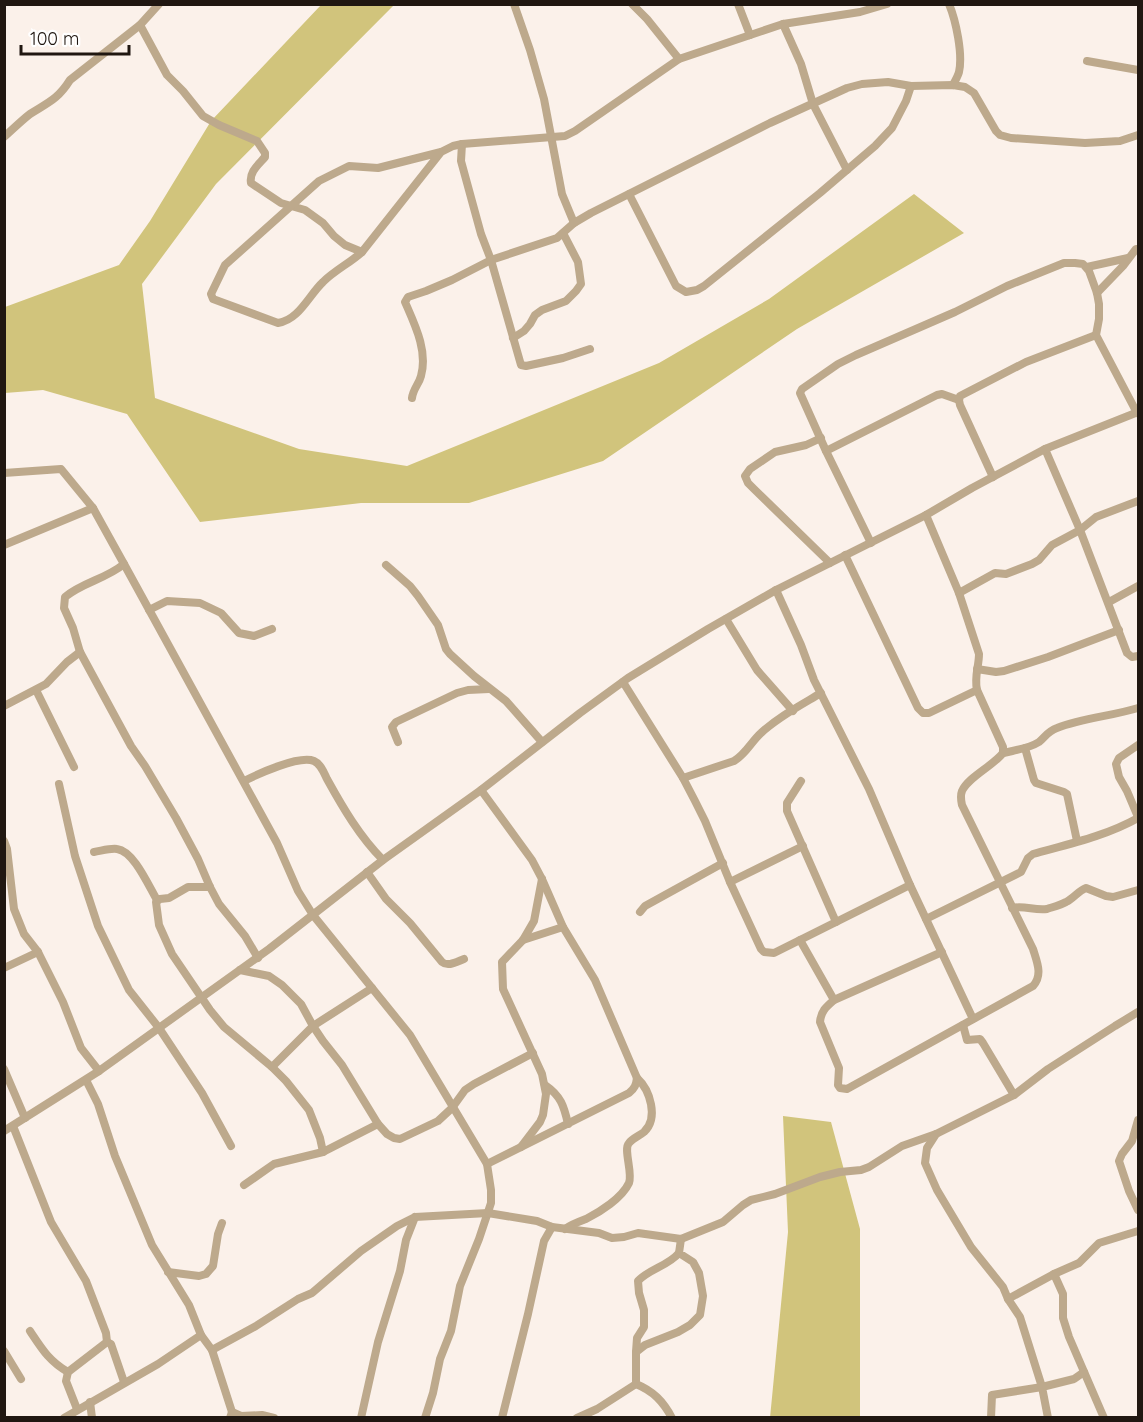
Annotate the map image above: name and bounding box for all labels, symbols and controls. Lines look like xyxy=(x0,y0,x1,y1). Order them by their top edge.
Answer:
scale bar xyxy=(21,18,129,56)
text: 100 m xyxy=(30,27,79,50)

